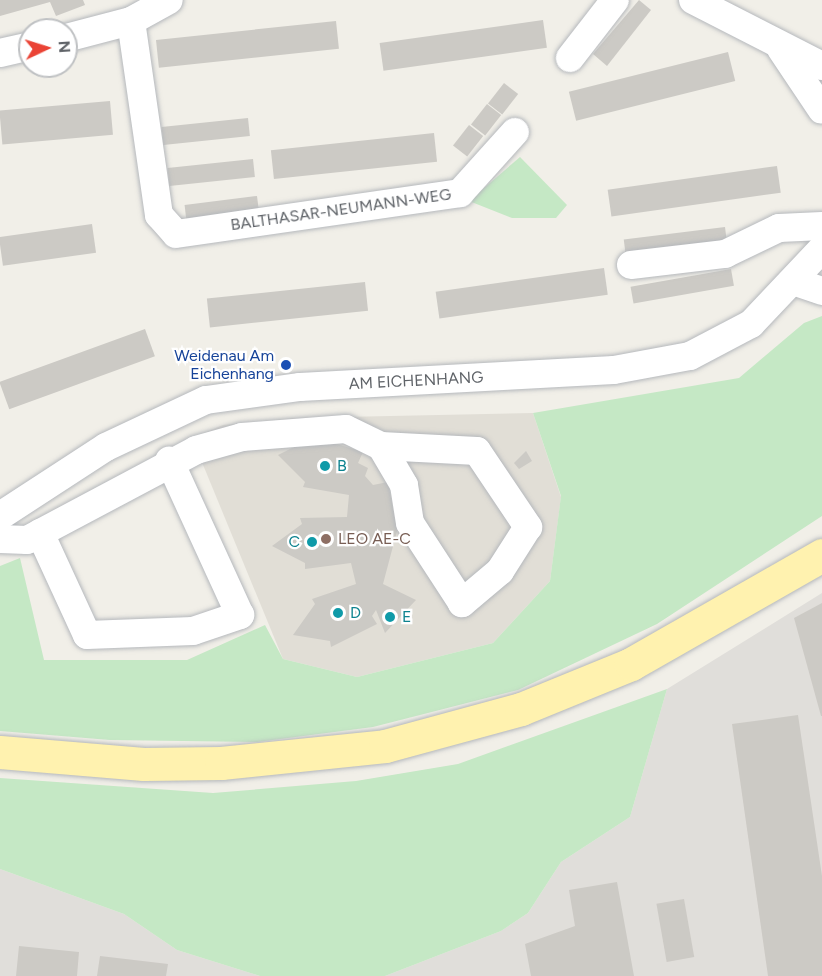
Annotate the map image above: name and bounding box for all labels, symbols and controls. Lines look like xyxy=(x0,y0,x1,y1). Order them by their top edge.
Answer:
north arrow xyxy=(18,18,78,78)
text: N xyxy=(55,40,74,54)
street label: BALTHASAR-NEUMANN-WEG xyxy=(229,185,453,235)
place label: Weidenau Am Eichenhang xyxy=(174,346,274,384)
marker: Weidenau Am Eichenhang xyxy=(279,358,293,372)
street label: AM EICHENHANG xyxy=(348,368,484,394)
place label: B xyxy=(337,456,347,476)
marker: B xyxy=(318,459,332,473)
place label: LEO AE-C xyxy=(338,529,411,549)
place label: C xyxy=(288,532,300,552)
marker: LEO AE-C xyxy=(319,532,333,546)
marker: C xyxy=(305,535,319,549)
place label: D xyxy=(350,603,361,623)
marker: D xyxy=(331,606,345,620)
place label: E xyxy=(402,607,411,627)
marker: E xyxy=(383,610,397,624)

